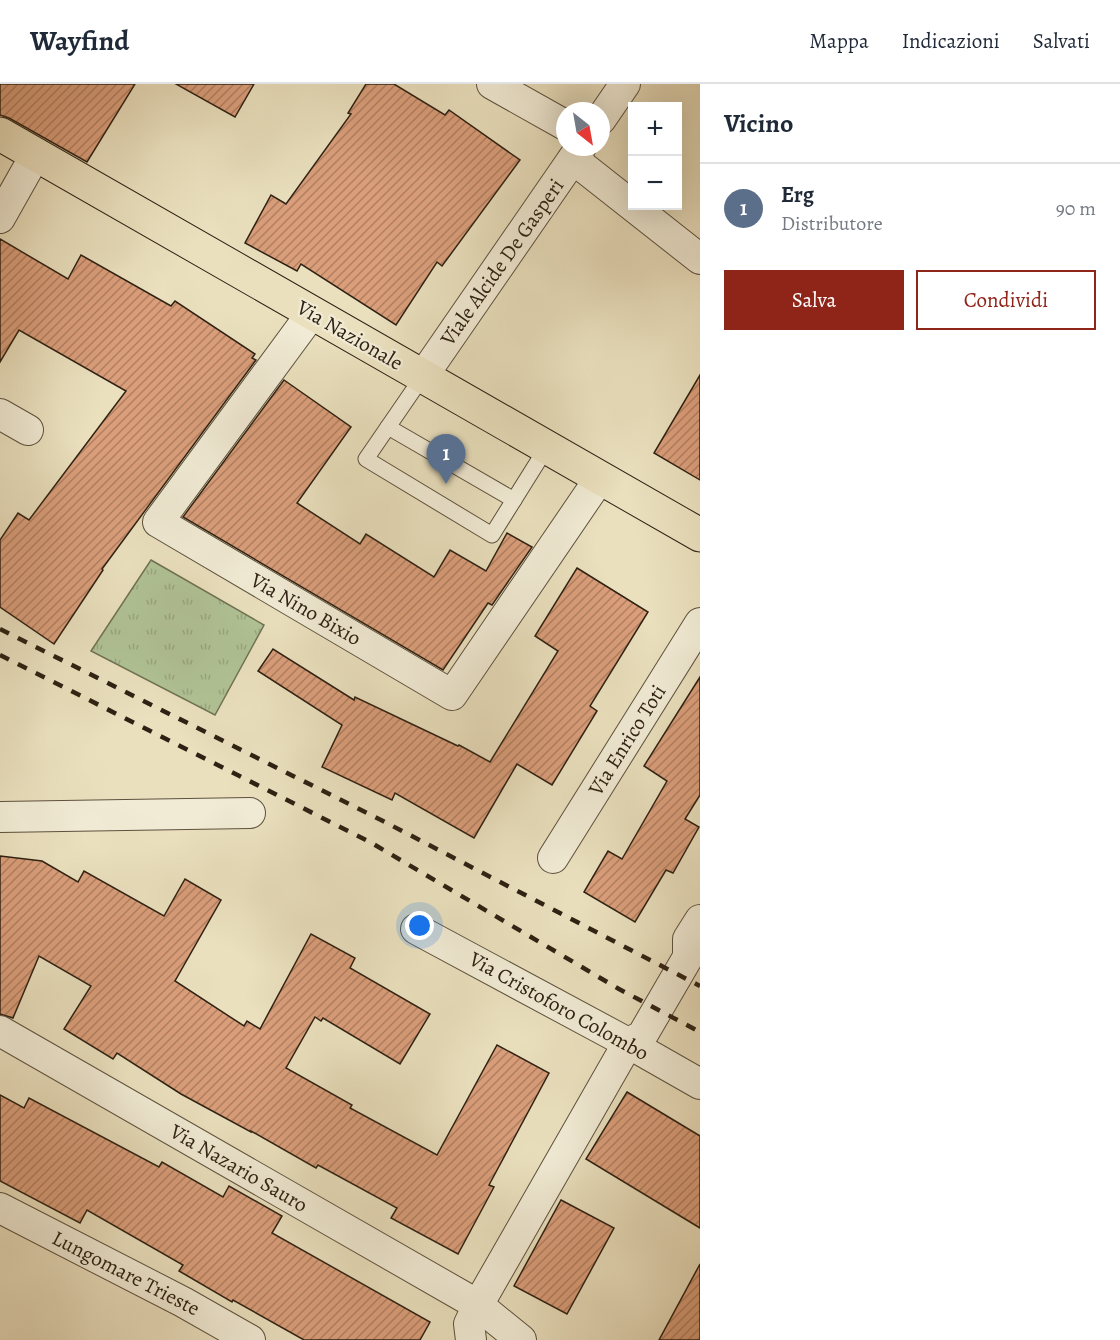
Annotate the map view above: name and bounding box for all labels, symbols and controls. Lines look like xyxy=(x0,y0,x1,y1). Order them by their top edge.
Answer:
text: Wayfind xyxy=(30,22,129,60)
text: Mappa xyxy=(809,27,869,55)
text: Indicazioni xyxy=(902,27,1000,55)
text: Salvati xyxy=(1033,27,1090,55)
north arrow xyxy=(556,102,610,156)
map controls xyxy=(628,102,682,210)
button: + xyxy=(628,102,682,156)
text: Vicino xyxy=(724,106,793,141)
button: − xyxy=(628,156,682,210)
street label: Viale Alcide De Gasperi xyxy=(433,173,570,352)
text: Erg xyxy=(781,180,814,210)
text: 1 xyxy=(740,195,747,222)
text: 90 m xyxy=(1056,195,1096,222)
text: Distributore xyxy=(781,210,883,237)
button: Salva xyxy=(724,270,904,330)
button: Condividi xyxy=(916,270,1096,330)
street label: Via Nazionale xyxy=(291,293,408,377)
pin: 1 xyxy=(426,434,466,484)
street label: Via Nino Bixio xyxy=(245,566,366,652)
street label: Via Enrico Toti xyxy=(581,679,672,802)
your location xyxy=(405,911,434,940)
street label: Via Cristoforo Colombo xyxy=(463,945,654,1067)
street label: Via Nazario Sauro xyxy=(164,1117,313,1219)
street label: Lungomare Trieste xyxy=(47,1224,205,1322)

